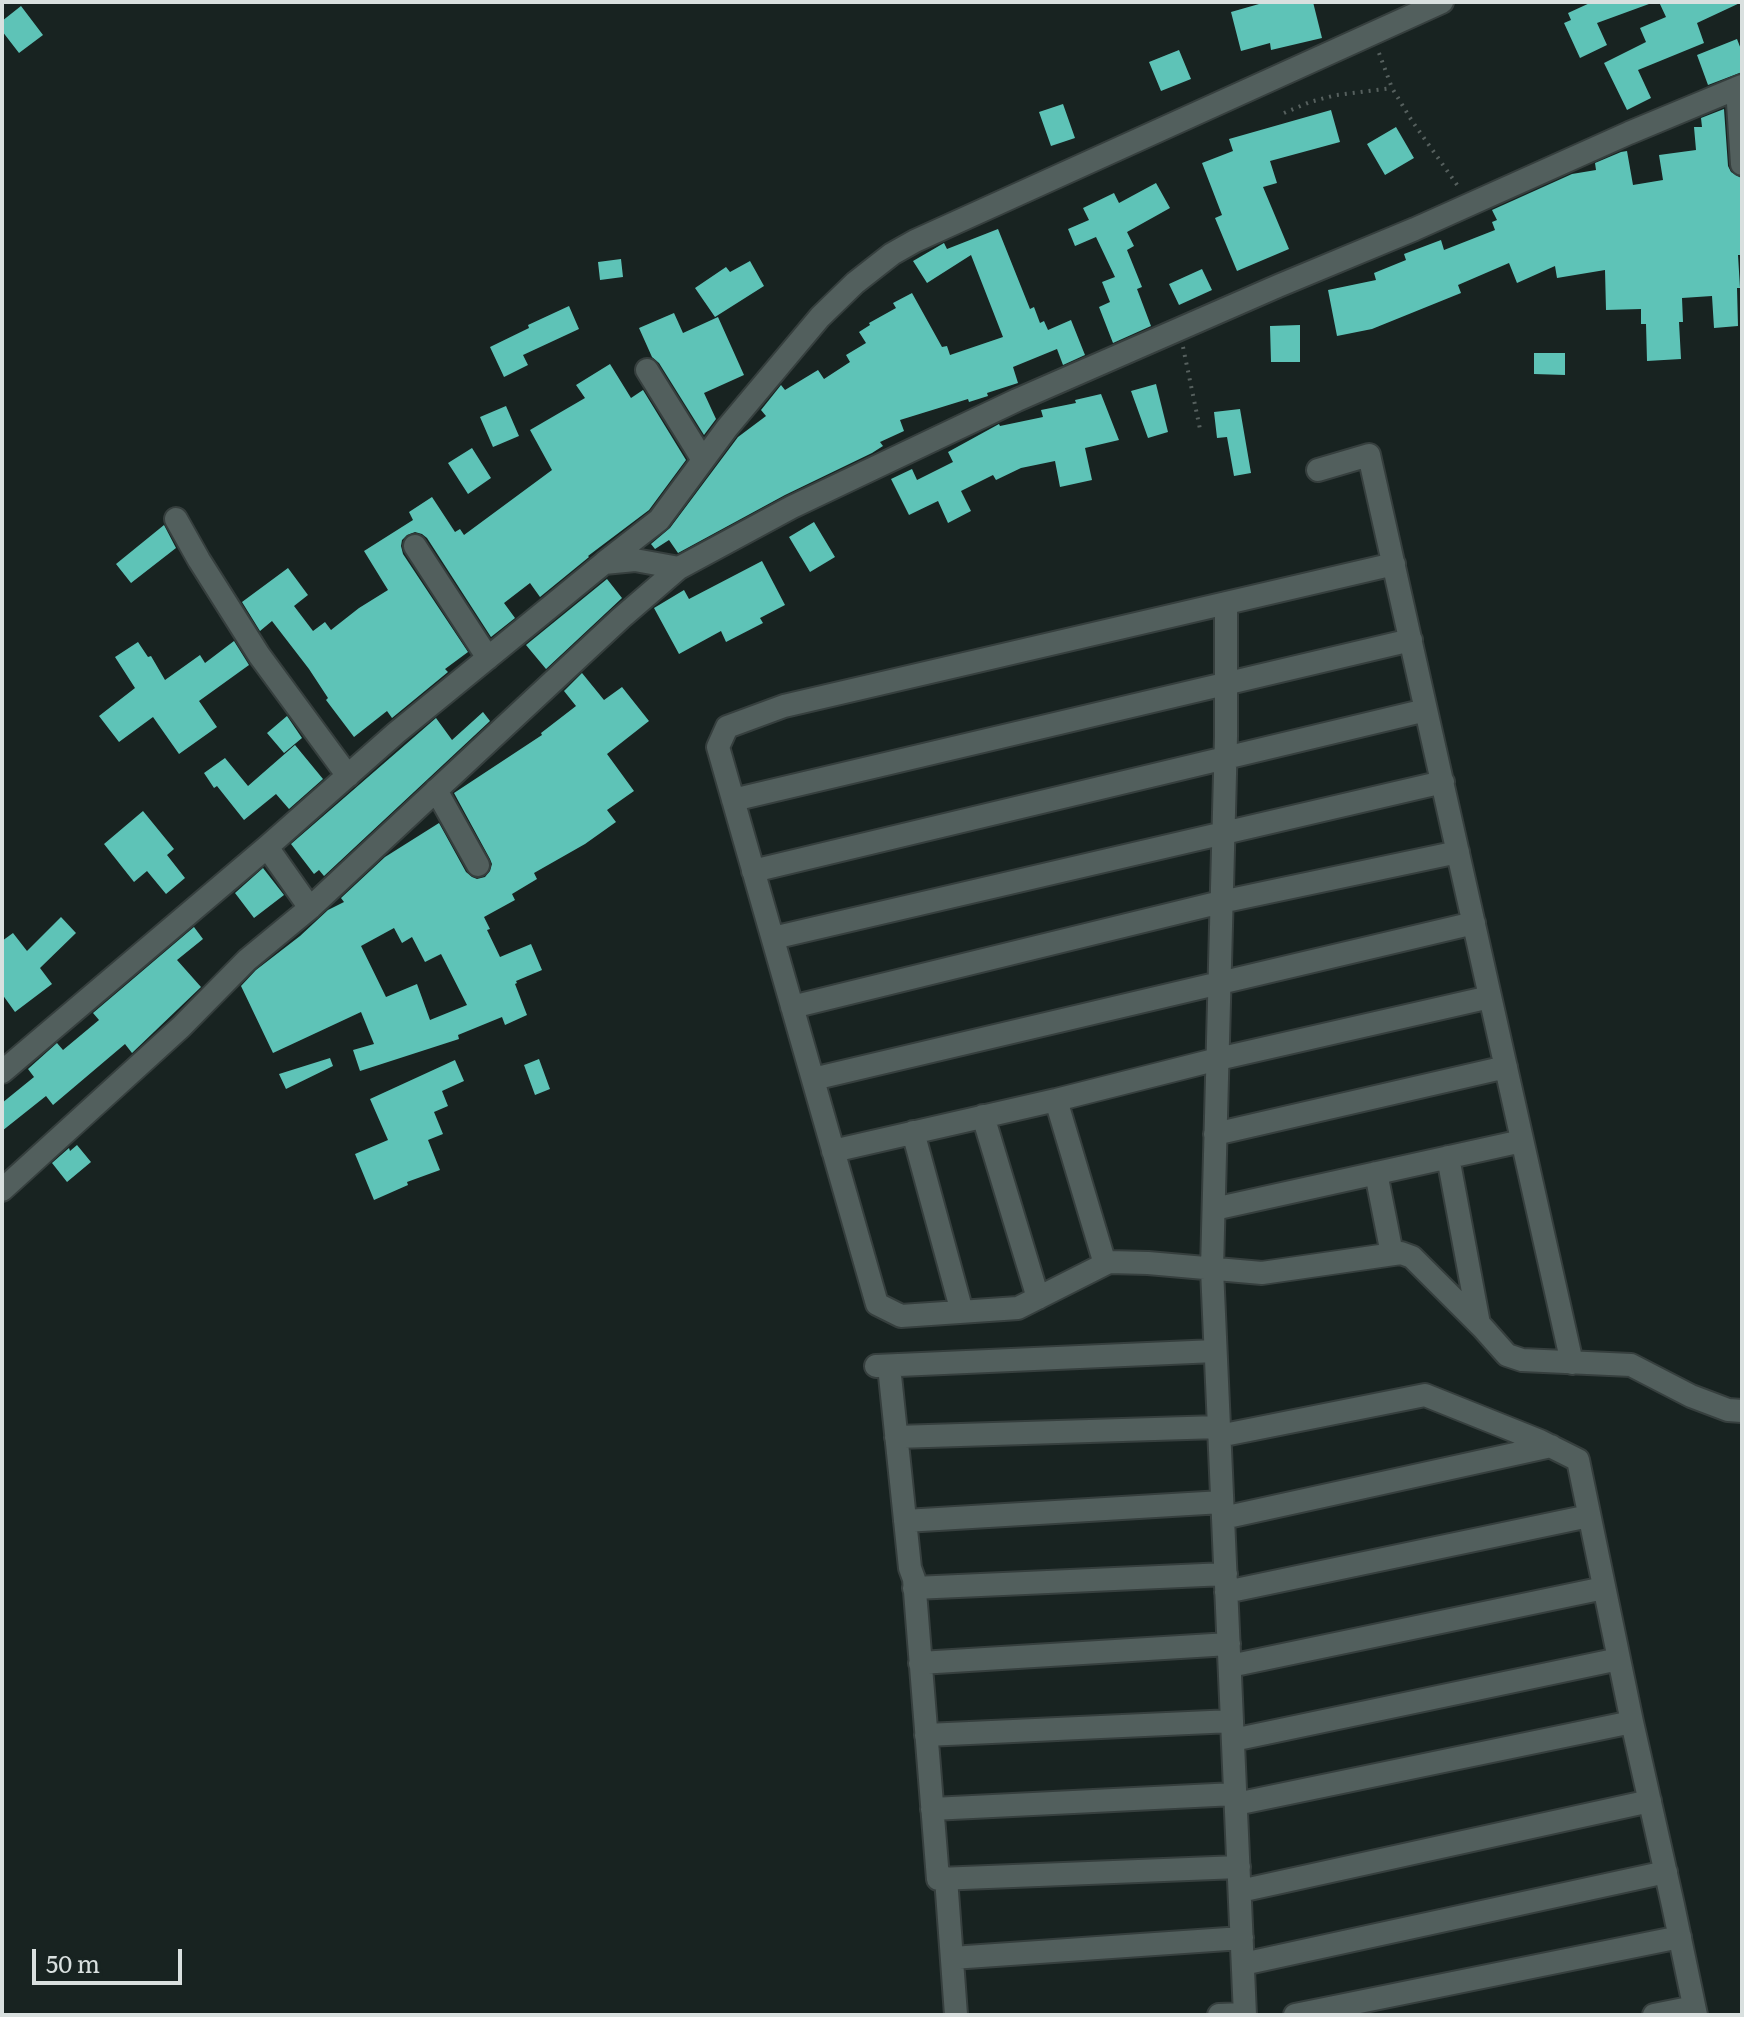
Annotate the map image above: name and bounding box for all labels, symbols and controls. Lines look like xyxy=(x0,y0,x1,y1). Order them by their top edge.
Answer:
scale bar xyxy=(36,1933,186,1983)
text: 50 m xyxy=(46,1945,100,1980)

